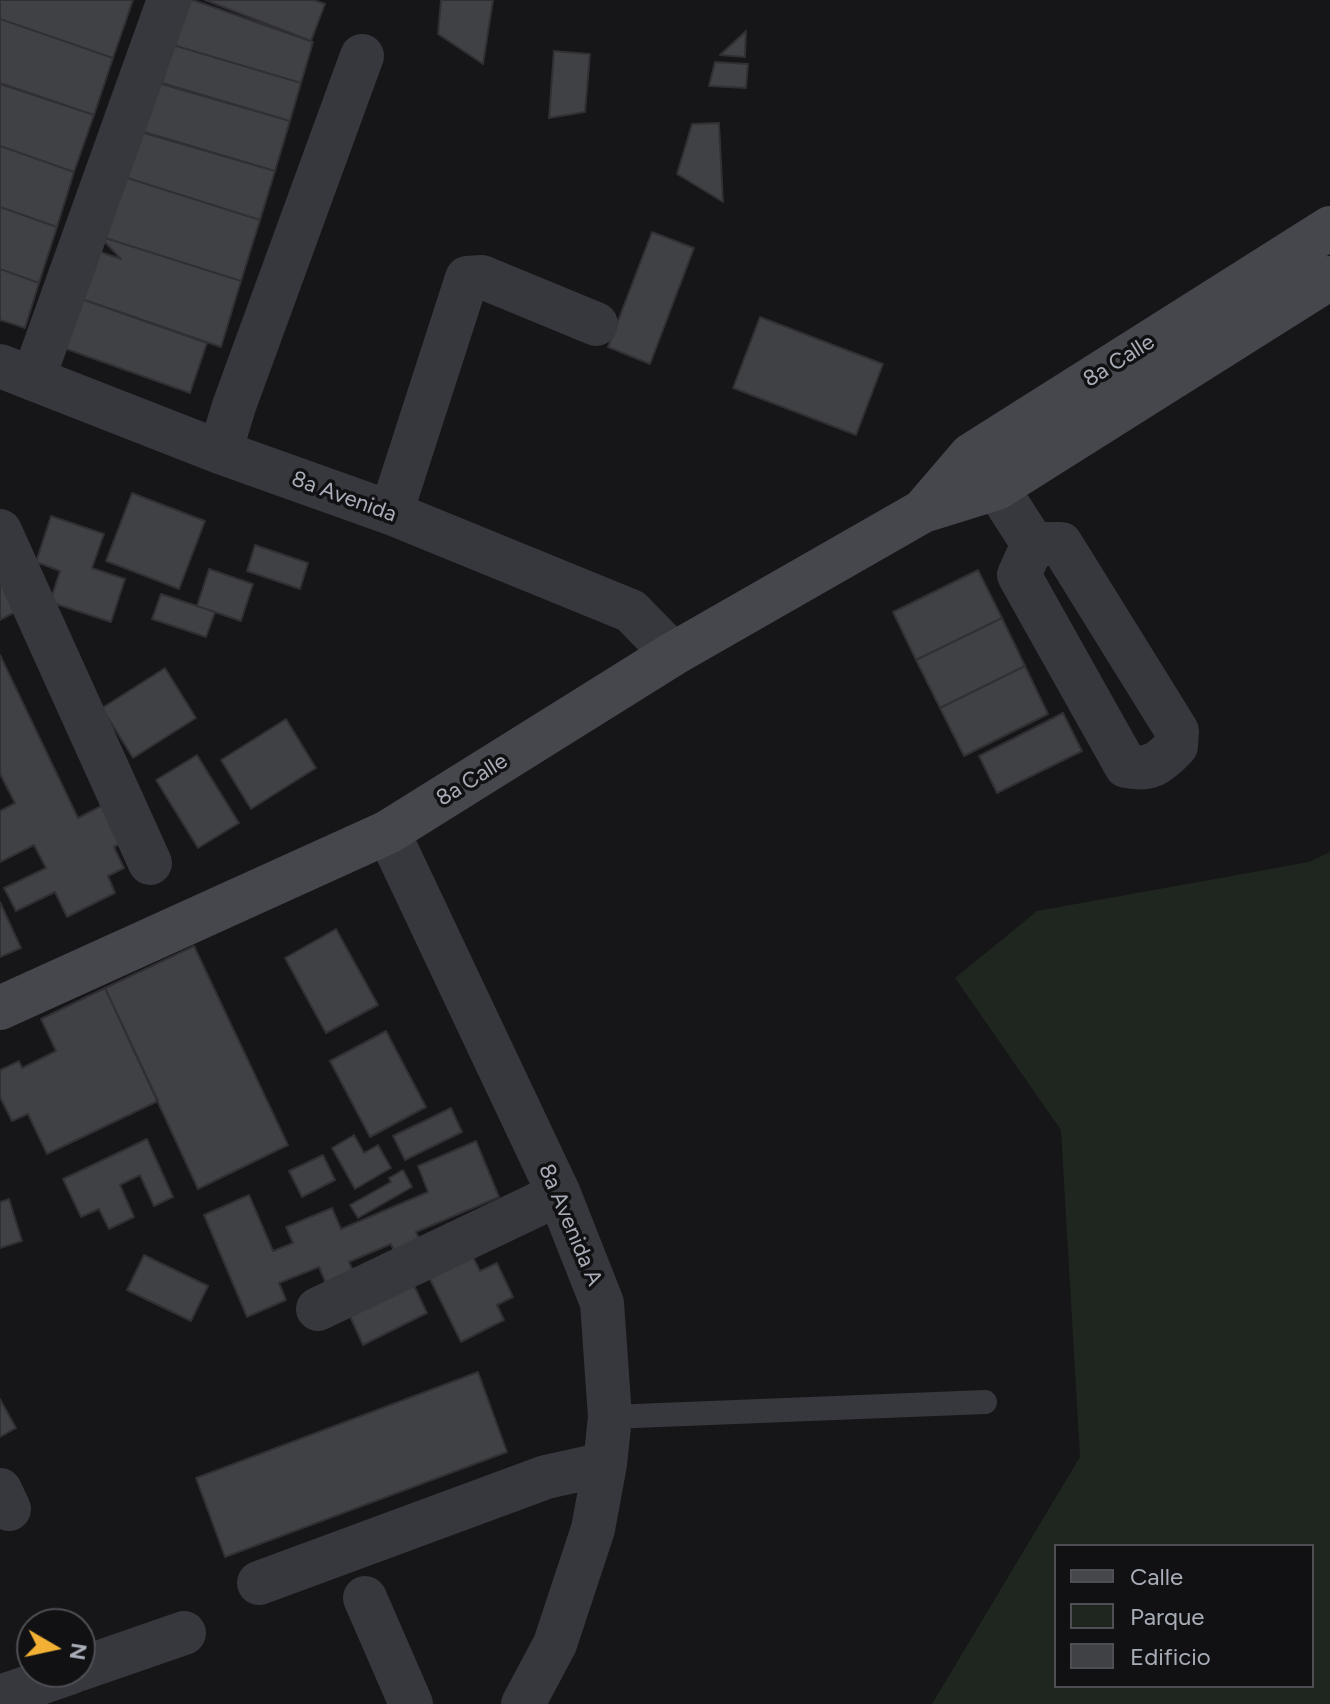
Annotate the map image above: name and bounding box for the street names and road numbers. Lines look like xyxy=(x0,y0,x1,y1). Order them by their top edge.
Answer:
street label: 8a Calle xyxy=(1079,329,1159,393)
street label: 8a Avenida xyxy=(288,466,400,528)
street label: 8a Calle xyxy=(432,748,512,812)
street label: 8a Avenida A xyxy=(532,1160,608,1290)

